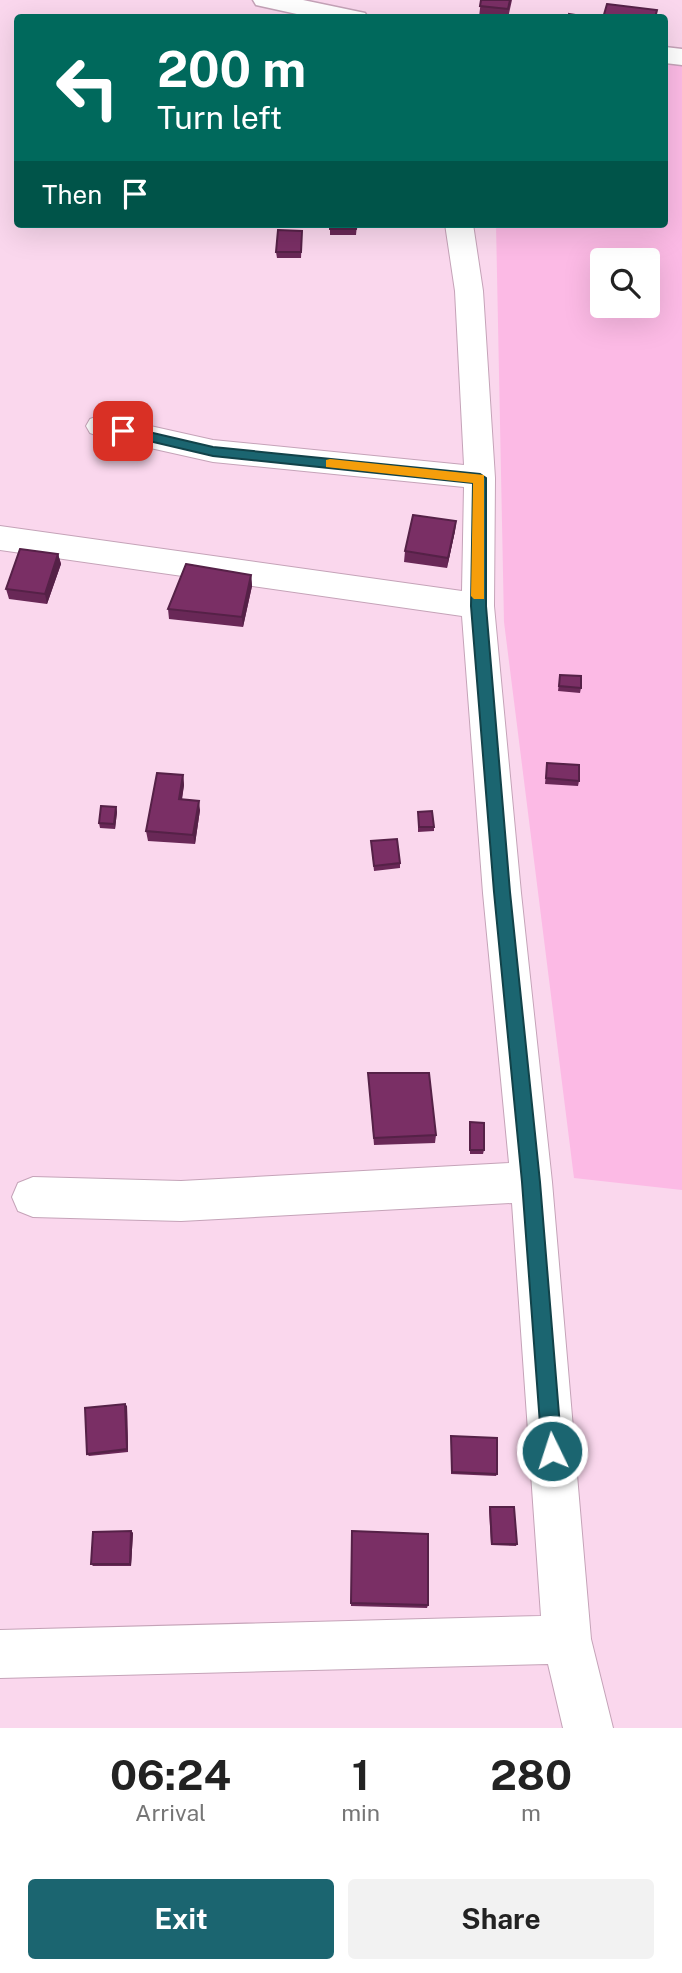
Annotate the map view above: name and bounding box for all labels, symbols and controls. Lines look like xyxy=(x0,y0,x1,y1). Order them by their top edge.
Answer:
text: 200 m xyxy=(157,40,306,98)
icon: left xyxy=(42,42,133,133)
text: Turn left xyxy=(157,99,282,136)
icon: arrive xyxy=(116,175,154,213)
text: Then xyxy=(42,179,102,210)
map controls xyxy=(590,248,660,318)
button: search xyxy=(590,248,660,318)
pin xyxy=(93,401,153,461)
icon: arrive xyxy=(104,412,142,450)
position arrow xyxy=(515,1414,589,1488)
text: 06:24 xyxy=(110,1750,231,1799)
text: 1 xyxy=(352,1750,370,1799)
text: 280 xyxy=(490,1750,572,1799)
text: Arrival xyxy=(135,1799,206,1826)
text: min xyxy=(341,1799,380,1826)
text: m xyxy=(521,1799,541,1826)
button: Exit xyxy=(28,1879,334,1959)
button: Share xyxy=(348,1879,654,1959)

